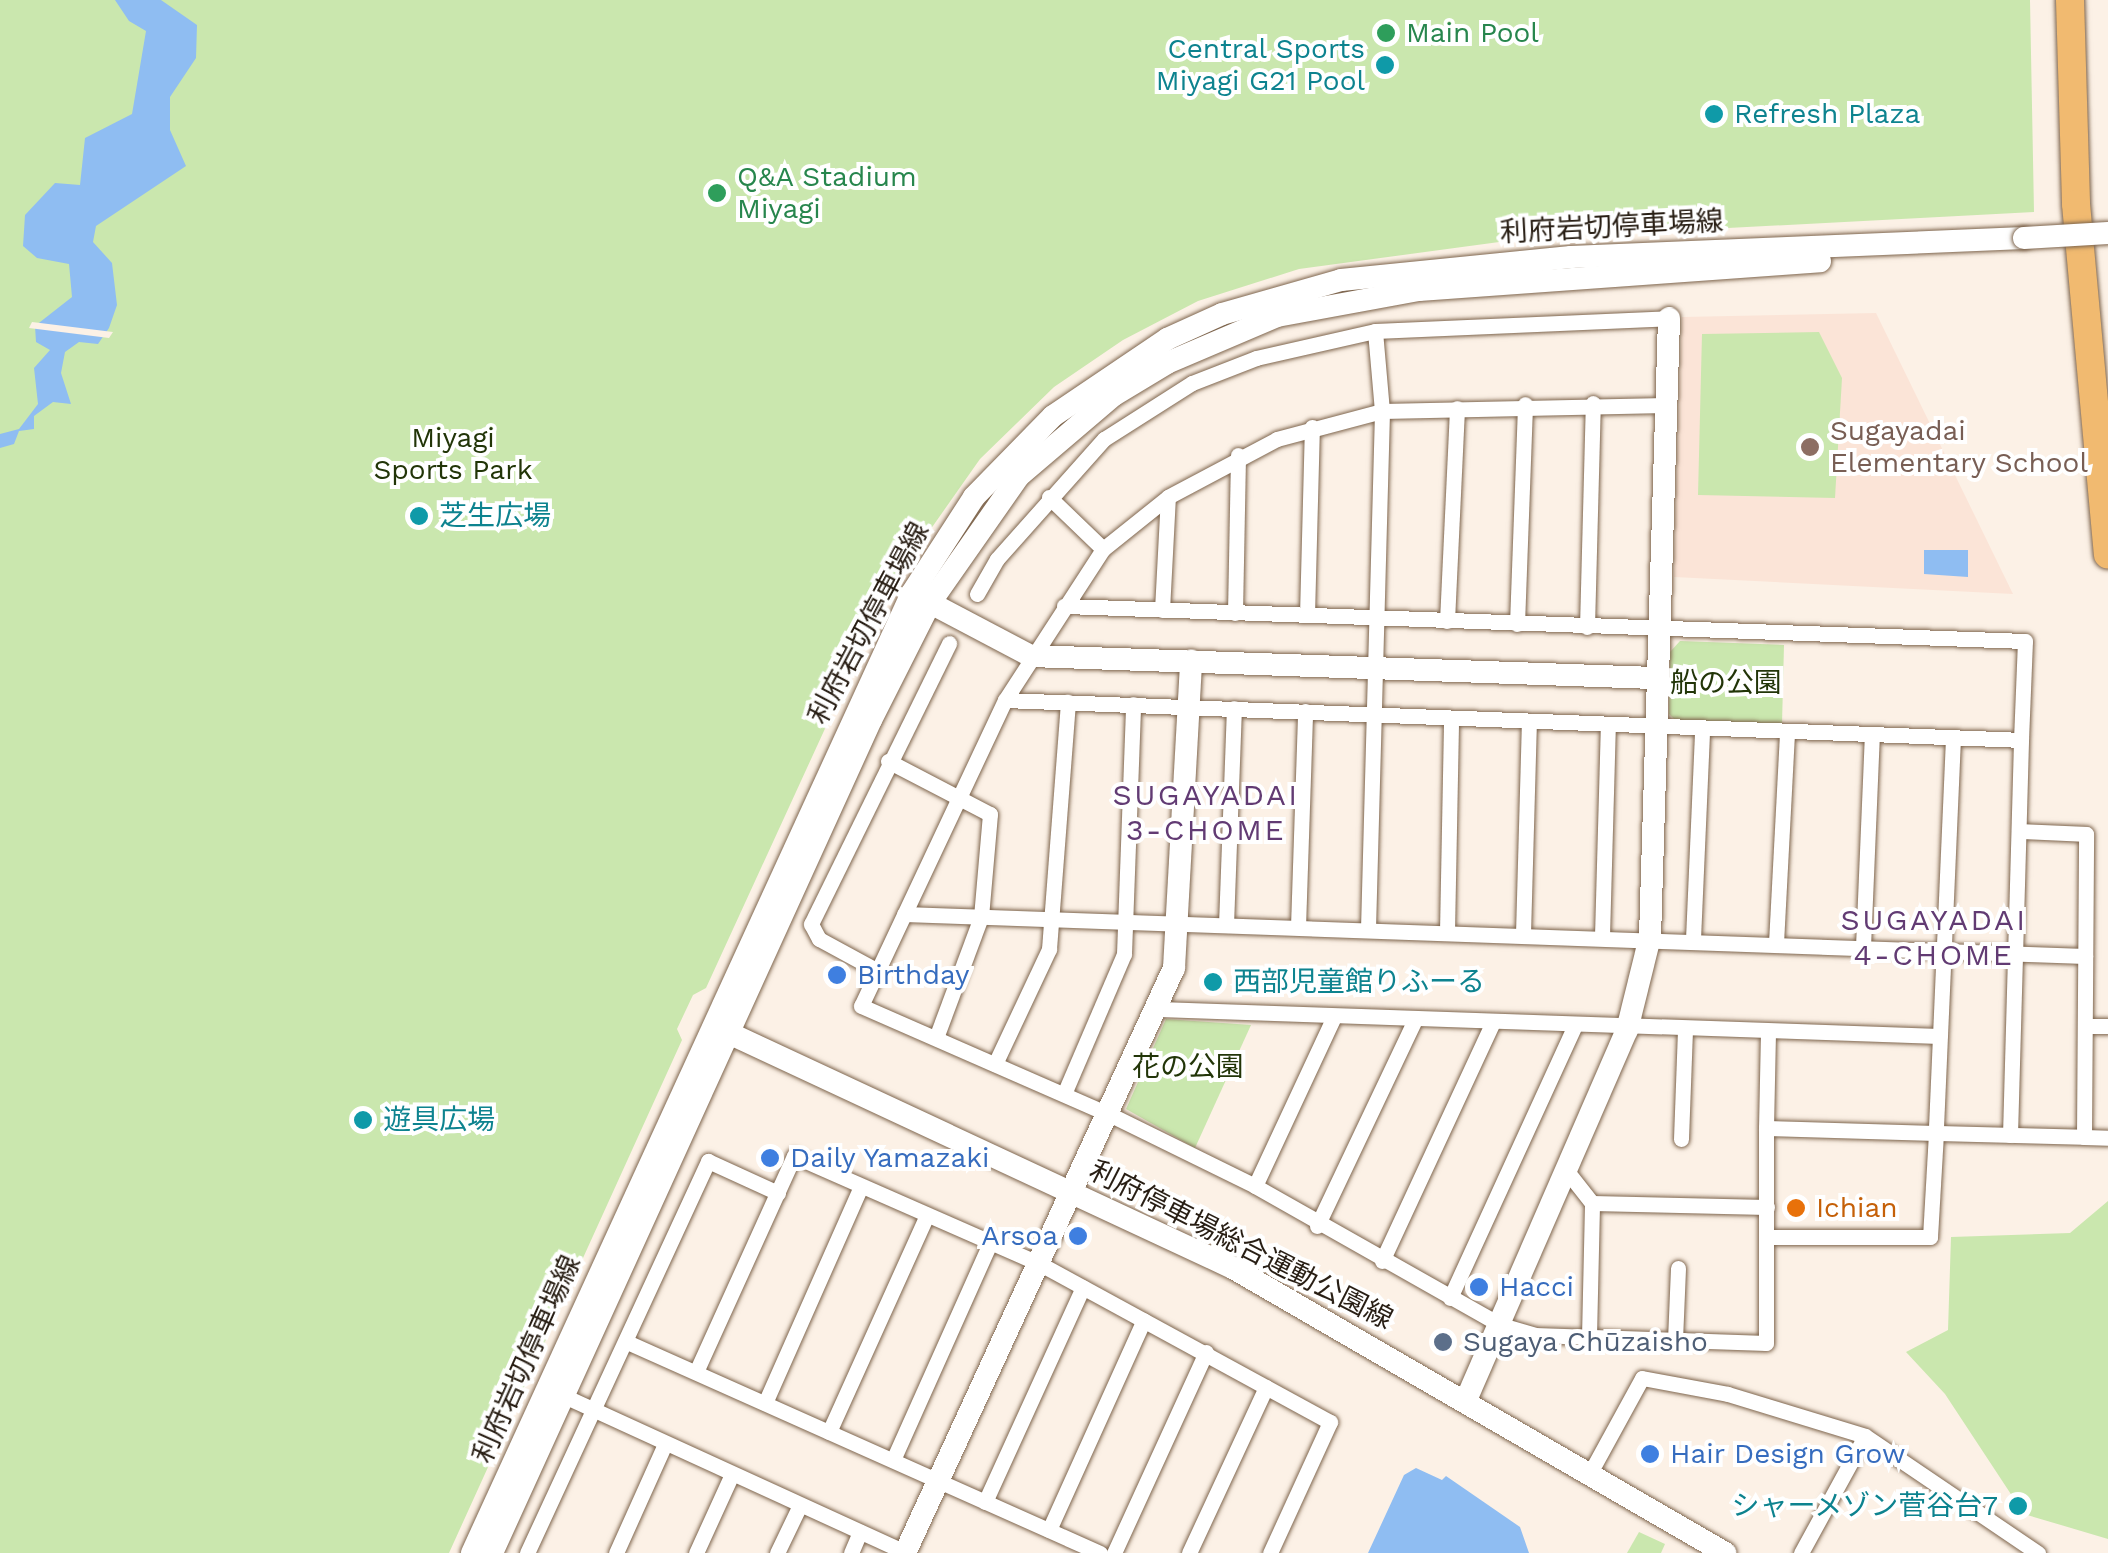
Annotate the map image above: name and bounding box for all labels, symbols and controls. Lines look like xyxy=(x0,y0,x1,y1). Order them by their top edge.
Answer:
place label: Main Pool xyxy=(1406,16,1539,50)
marker: Main Pool xyxy=(1375,22,1397,44)
place label: Central Sports Miyagi G21 Pool xyxy=(1156,32,1365,98)
marker: Central Sports Miyagi G21 Pool xyxy=(1374,54,1396,76)
place label: Refresh Plaza xyxy=(1734,97,1920,131)
marker: Refresh Plaza xyxy=(1703,103,1725,125)
place label: Q&A Stadium Miyagi xyxy=(737,160,918,226)
marker: Q&A Stadium Miyagi xyxy=(706,182,728,204)
street label: 利府岩切停車場線 xyxy=(1499,204,1725,250)
place label: Sugayadai Elementary School xyxy=(1830,414,2089,480)
park label: Miyagi Sports Park xyxy=(373,421,533,487)
marker: Sugayadai Elementary School xyxy=(1799,436,1821,458)
place label: 芝生広場 xyxy=(439,499,551,533)
marker: 芝生広場 xyxy=(408,505,430,527)
street label: 利府岩切停車場線 xyxy=(802,516,936,730)
park label: 船の公園 xyxy=(1670,666,1782,700)
district label: SUGAYADAI 3-CHOME xyxy=(1112,777,1300,848)
district label: SUGAYADAI 4-CHOME xyxy=(1840,902,2028,972)
place label: Birthday xyxy=(857,958,969,992)
marker: Birthday xyxy=(826,964,848,986)
place label: 西部児童館りふーる xyxy=(1233,965,1485,999)
marker: 西部児童館りふーる xyxy=(1202,971,1224,993)
park label: 花の公園 xyxy=(1132,1050,1244,1084)
place label: 遊具広場 xyxy=(383,1103,495,1137)
marker: 遊具広場 xyxy=(352,1109,374,1131)
place label: Daily Yamazaki xyxy=(790,1141,991,1175)
marker: Daily Yamazaki xyxy=(759,1147,781,1169)
street label: 利府停車場総合運動公園線 xyxy=(1084,1154,1398,1336)
place label: Ichian xyxy=(1816,1191,1898,1225)
marker: Ichian xyxy=(1785,1197,1807,1219)
place label: Arsoa xyxy=(981,1219,1058,1253)
marker: Arsoa xyxy=(1067,1225,1089,1247)
street label: 利府岩切停車場線 xyxy=(466,1250,588,1468)
place label: Hacci xyxy=(1499,1270,1574,1304)
marker: Hacci xyxy=(1468,1276,1490,1298)
place label: Sugaya Chūzaisho xyxy=(1463,1325,1708,1359)
marker: Sugaya Chūzaisho xyxy=(1432,1331,1454,1353)
place label: Hair Design Grow xyxy=(1670,1437,1906,1471)
marker: Hair Design Grow xyxy=(1639,1443,1661,1465)
place label: シャーメゾン菅谷台7 xyxy=(1730,1489,1998,1523)
marker: シャーメゾン菅谷台7 xyxy=(2007,1495,2029,1517)

